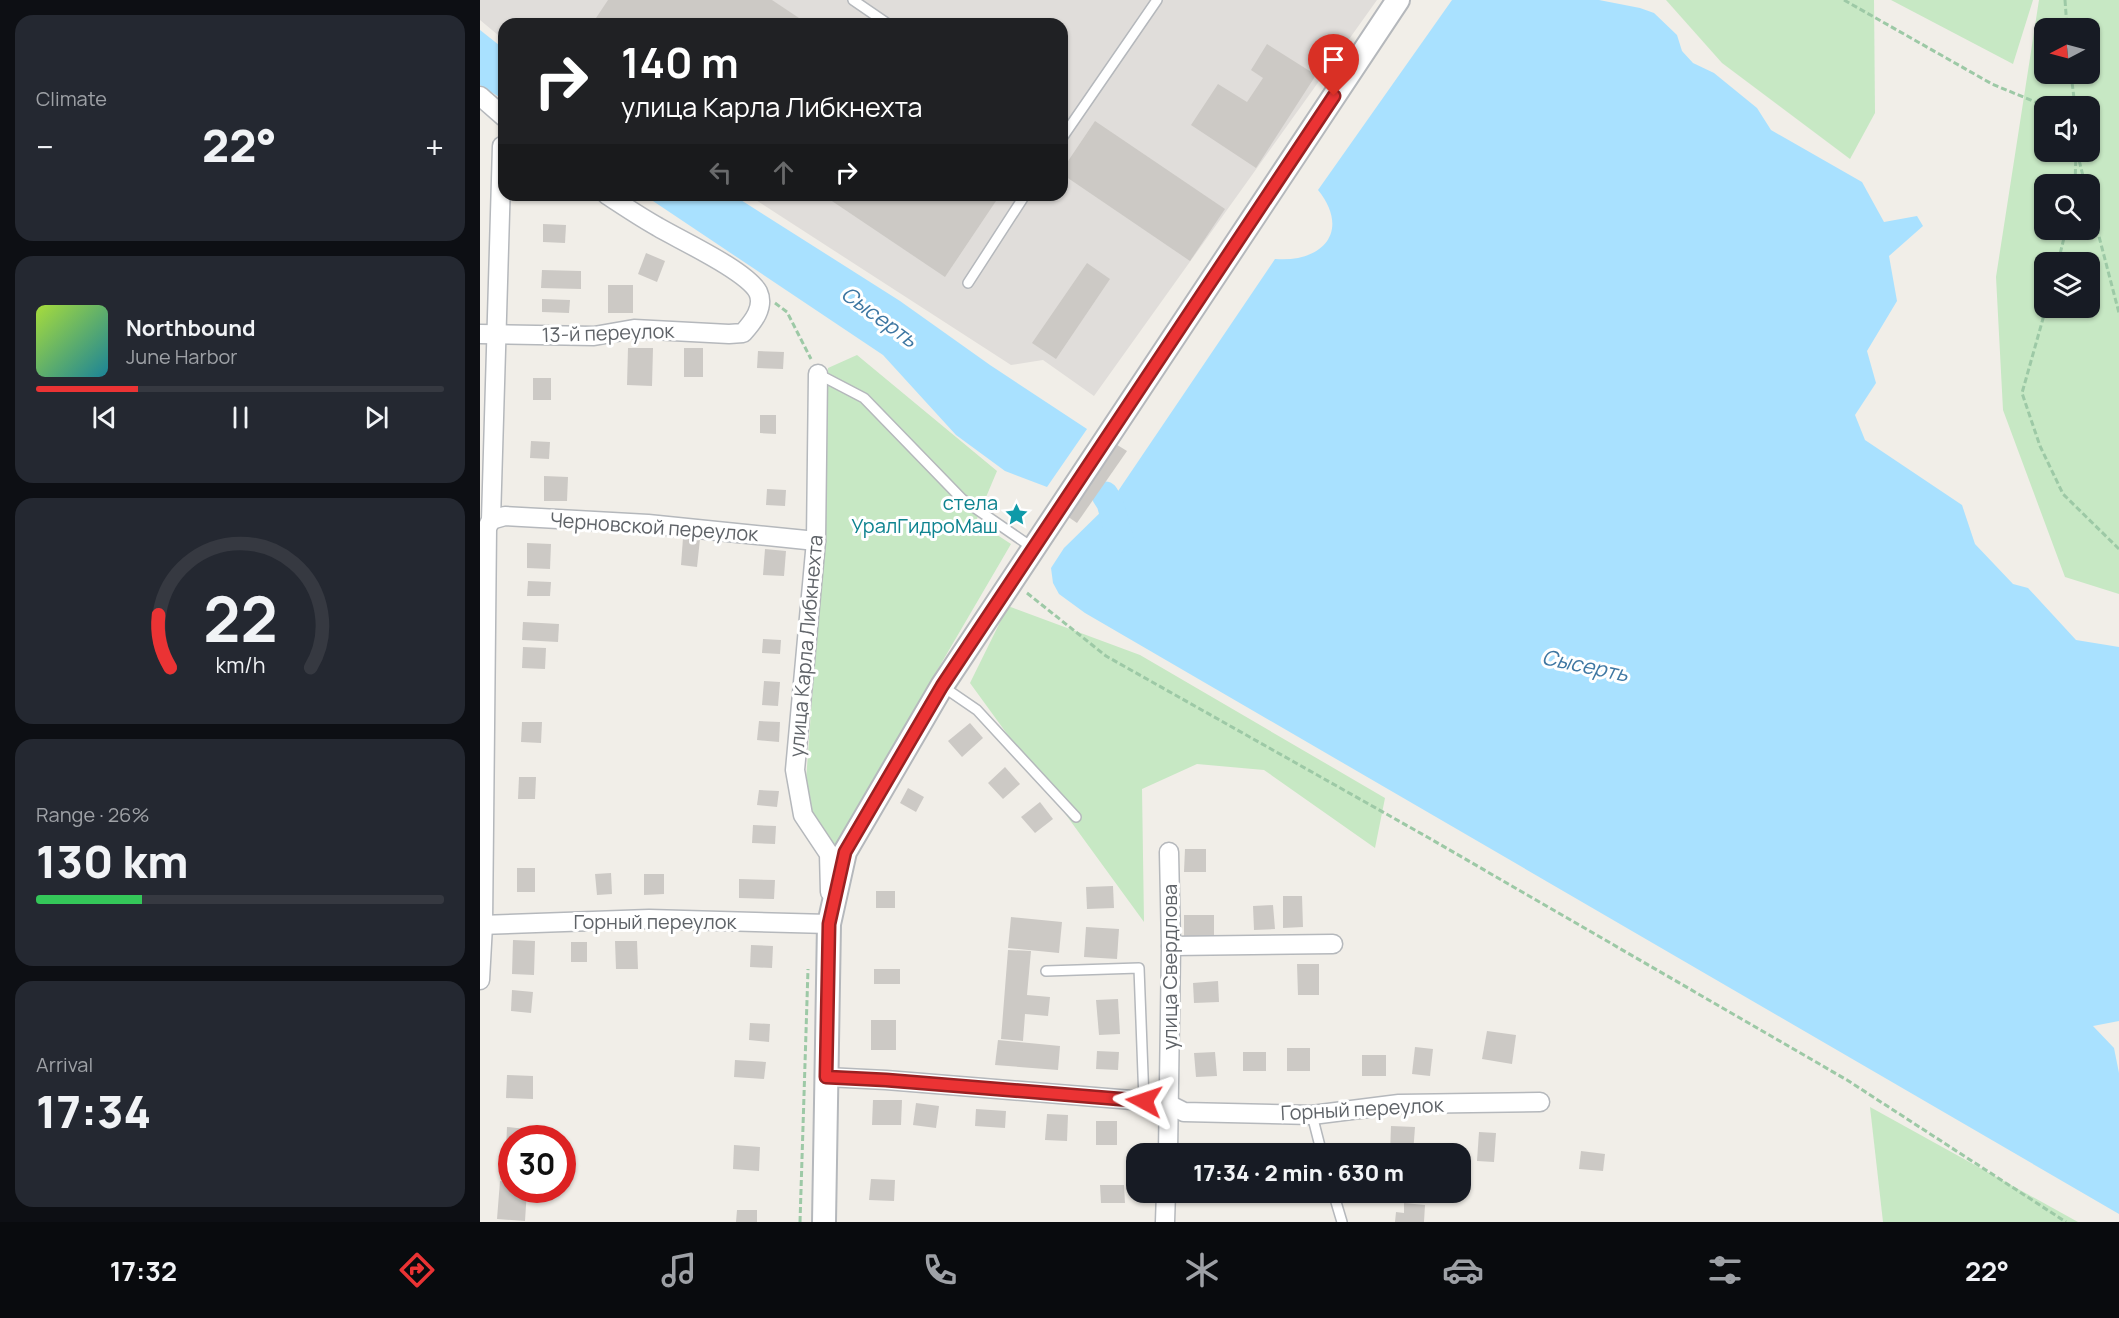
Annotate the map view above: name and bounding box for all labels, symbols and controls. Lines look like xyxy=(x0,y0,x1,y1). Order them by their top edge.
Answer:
north arrow xyxy=(2034,18,2100,84)
map controls xyxy=(2034,18,2100,318)
text: 140 m xyxy=(621,33,739,91)
pin xyxy=(1308,34,1359,96)
icon: right xyxy=(522,42,600,120)
icon: arrive xyxy=(1317,43,1350,76)
text: Climate xyxy=(36,85,107,112)
text: улица Карла Либкнехта xyxy=(621,88,923,125)
button: sound xyxy=(2034,96,2100,162)
text: 22° xyxy=(202,114,277,176)
text: − xyxy=(36,124,54,169)
text: + xyxy=(425,124,444,169)
icon: left xyxy=(704,156,737,189)
icon: ahead xyxy=(767,156,800,189)
icon: right xyxy=(830,156,863,189)
button: search xyxy=(2034,174,2100,240)
button: layers xyxy=(2034,252,2100,318)
water label: Сысерть xyxy=(836,279,924,354)
text: Northbound xyxy=(126,313,256,343)
street label: 13-й переулок xyxy=(541,317,676,348)
text: June Harbor xyxy=(126,343,238,370)
icon: previous xyxy=(88,401,121,434)
icon: pause xyxy=(224,401,257,434)
icon: next xyxy=(360,401,393,434)
place label: стела УралГидроМаш xyxy=(851,489,998,539)
place icon: стела УралГидроМаш xyxy=(1003,502,1029,528)
street label: Черновской переулок xyxy=(549,506,760,547)
street label: улица Карла Либкнехта xyxy=(782,534,829,758)
text: 22 xyxy=(203,575,277,661)
water label: Сысерть xyxy=(1540,642,1632,688)
text: km/h xyxy=(215,650,265,679)
text: Range · 26% xyxy=(36,801,150,828)
text: 130 km xyxy=(36,830,188,892)
street label: улица Свердлова xyxy=(1156,884,1183,1050)
street label: Горный переулок xyxy=(573,908,738,935)
text: Arrival xyxy=(36,1051,93,1078)
position arrow xyxy=(1112,1069,1176,1133)
text: 17:34 xyxy=(36,1080,151,1142)
street label: Горный переулок xyxy=(1280,1091,1445,1126)
speed limit sign: 30 xyxy=(498,1125,576,1203)
text: 17:34 · 2 min · 630 m xyxy=(1193,1158,1404,1188)
icon: directions xyxy=(396,1249,438,1291)
icon: music xyxy=(658,1249,700,1291)
icon: phone xyxy=(919,1249,961,1291)
icon: climate xyxy=(1181,1249,1223,1291)
icon: car xyxy=(1442,1249,1484,1291)
icon: filters xyxy=(1704,1249,1746,1291)
text: 17:32 xyxy=(110,1252,177,1289)
text: 22° xyxy=(1965,1252,2009,1289)

